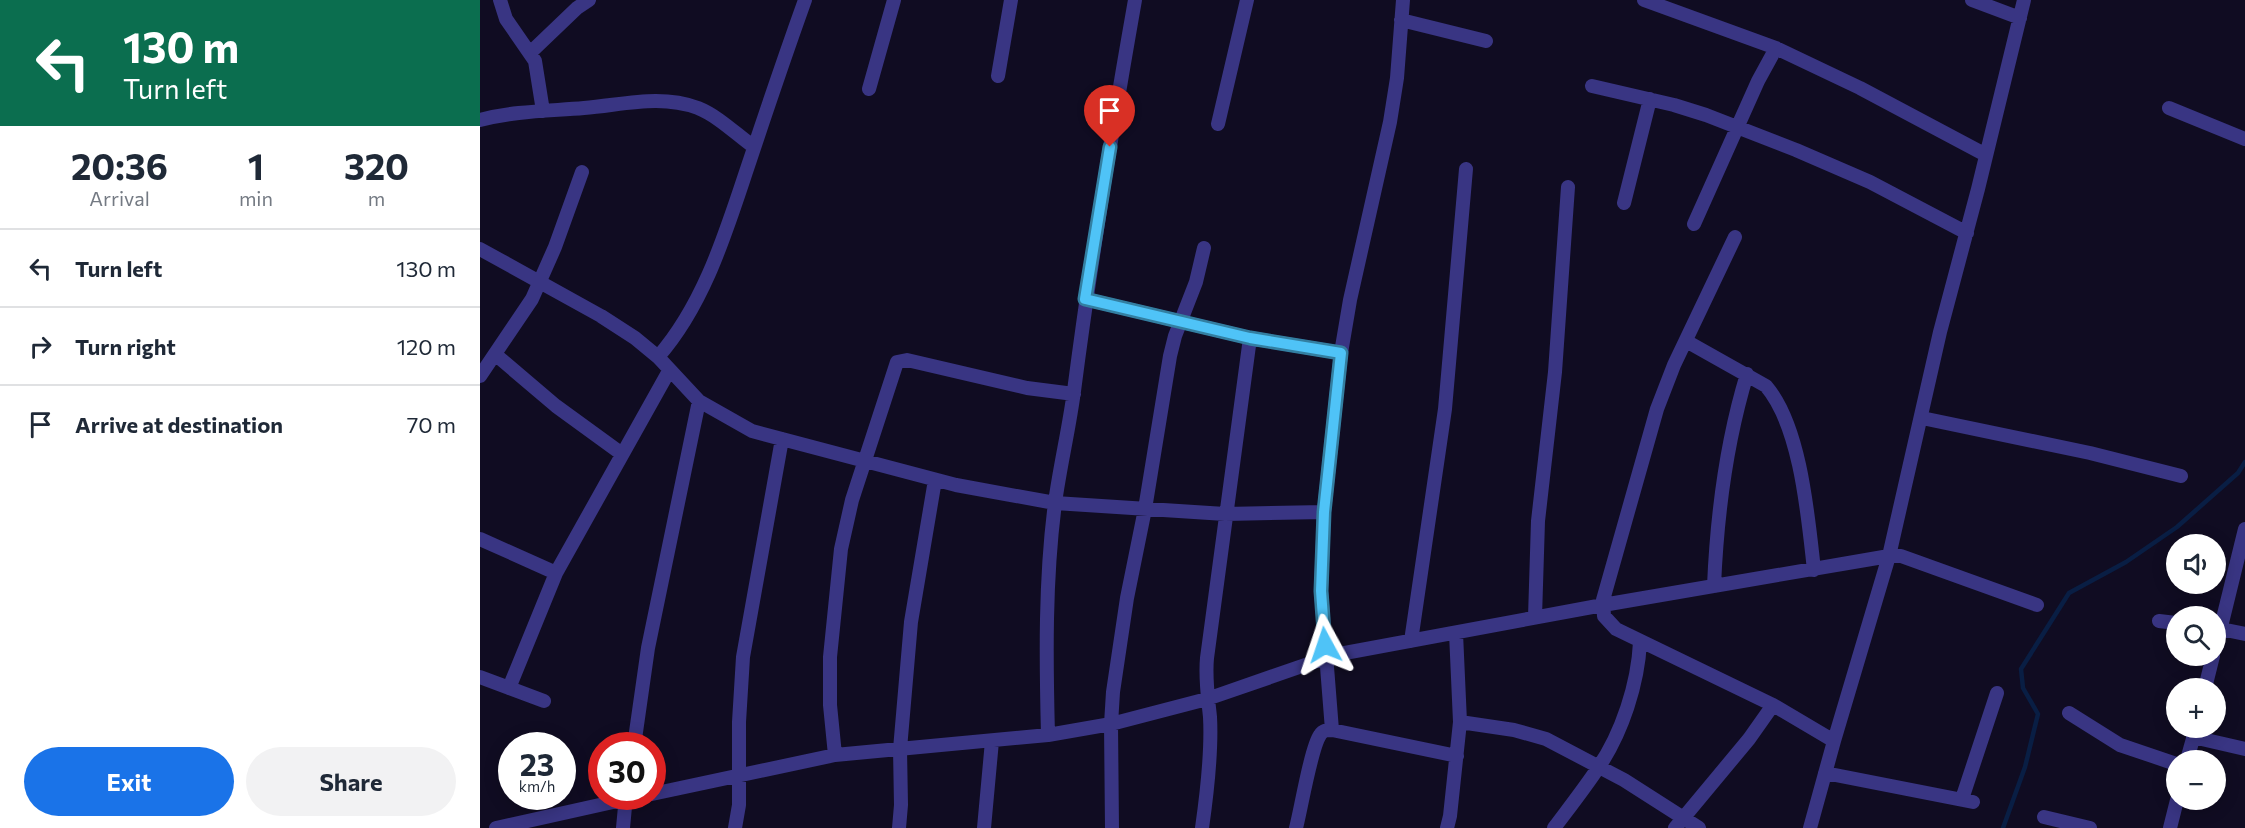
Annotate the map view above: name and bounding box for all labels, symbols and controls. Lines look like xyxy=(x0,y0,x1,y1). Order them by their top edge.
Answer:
text: 130 m xyxy=(123,20,239,72)
icon: left xyxy=(24,24,102,102)
text: Turn left xyxy=(123,72,227,105)
pin xyxy=(1084,85,1135,147)
icon: arrive xyxy=(1093,94,1126,127)
text: 20:36 xyxy=(71,143,168,187)
text: 1 xyxy=(248,143,264,187)
text: 320 xyxy=(344,143,409,187)
text: Arrival xyxy=(89,186,150,210)
text: min xyxy=(239,186,273,210)
text: m xyxy=(368,186,385,210)
icon: left xyxy=(24,252,57,285)
text: Turn left xyxy=(75,255,162,282)
text: 130 m xyxy=(396,255,456,282)
icon: right xyxy=(24,330,57,363)
text: Turn right xyxy=(75,333,176,360)
text: 120 m xyxy=(397,333,456,360)
icon: arrive xyxy=(24,408,57,441)
text: Arrive at destination xyxy=(75,411,283,438)
text: 70 m xyxy=(407,411,456,438)
map controls xyxy=(2166,534,2226,810)
button: sound xyxy=(2166,534,2226,594)
button: search xyxy=(2166,606,2226,666)
position arrow xyxy=(1293,613,1357,677)
button: + xyxy=(2166,678,2226,738)
speed limit sign: 30 xyxy=(588,732,666,810)
text: 23 xyxy=(520,745,554,782)
button: Exit xyxy=(24,747,234,816)
button: Share xyxy=(246,747,456,816)
button: − xyxy=(2166,750,2226,810)
text: km/h xyxy=(519,777,555,795)

